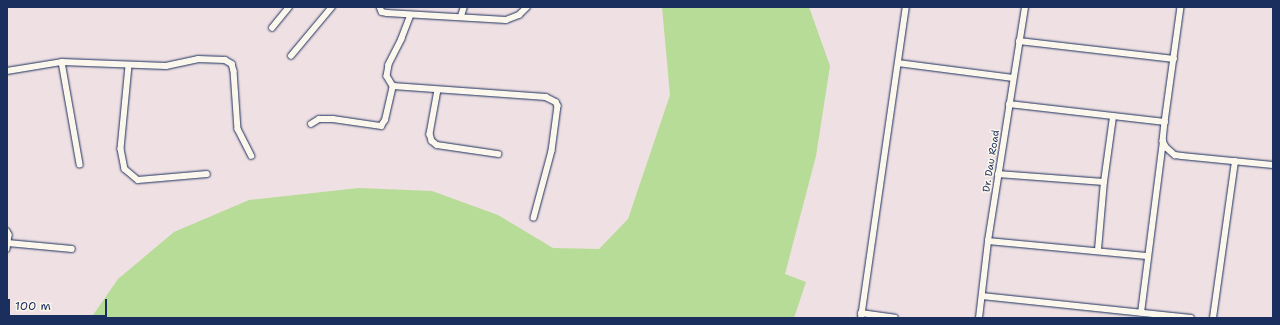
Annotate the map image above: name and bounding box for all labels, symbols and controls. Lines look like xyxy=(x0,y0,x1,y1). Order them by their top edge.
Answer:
street label: Dr. Dau Road xyxy=(980,129,1002,193)
scale bar xyxy=(10,291,109,317)
text: 100 m xyxy=(15,298,51,314)

